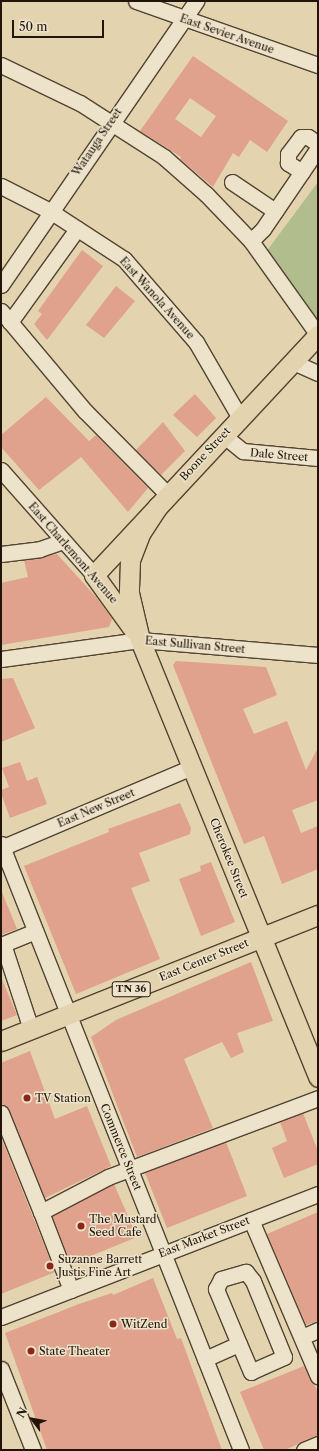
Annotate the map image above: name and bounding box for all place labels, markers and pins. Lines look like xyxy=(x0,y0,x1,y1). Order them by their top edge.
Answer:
place label: TV Station xyxy=(35,1091,91,1105)
marker: TV Station xyxy=(22,1093,32,1103)
place label: The Mustard Seed Cafe xyxy=(89,1213,157,1239)
marker: The Mustard Seed Cafe xyxy=(76,1221,86,1231)
place label: Suzanne Barrett Justis Fine Art xyxy=(58,1253,142,1279)
marker: Suzanne Barrett Justis Fine Art xyxy=(45,1261,55,1271)
place label: WitZend xyxy=(121,1317,167,1331)
marker: WitZend xyxy=(108,1319,118,1329)
place label: State Theater xyxy=(39,1344,110,1358)
marker: State Theater xyxy=(26,1346,36,1356)

